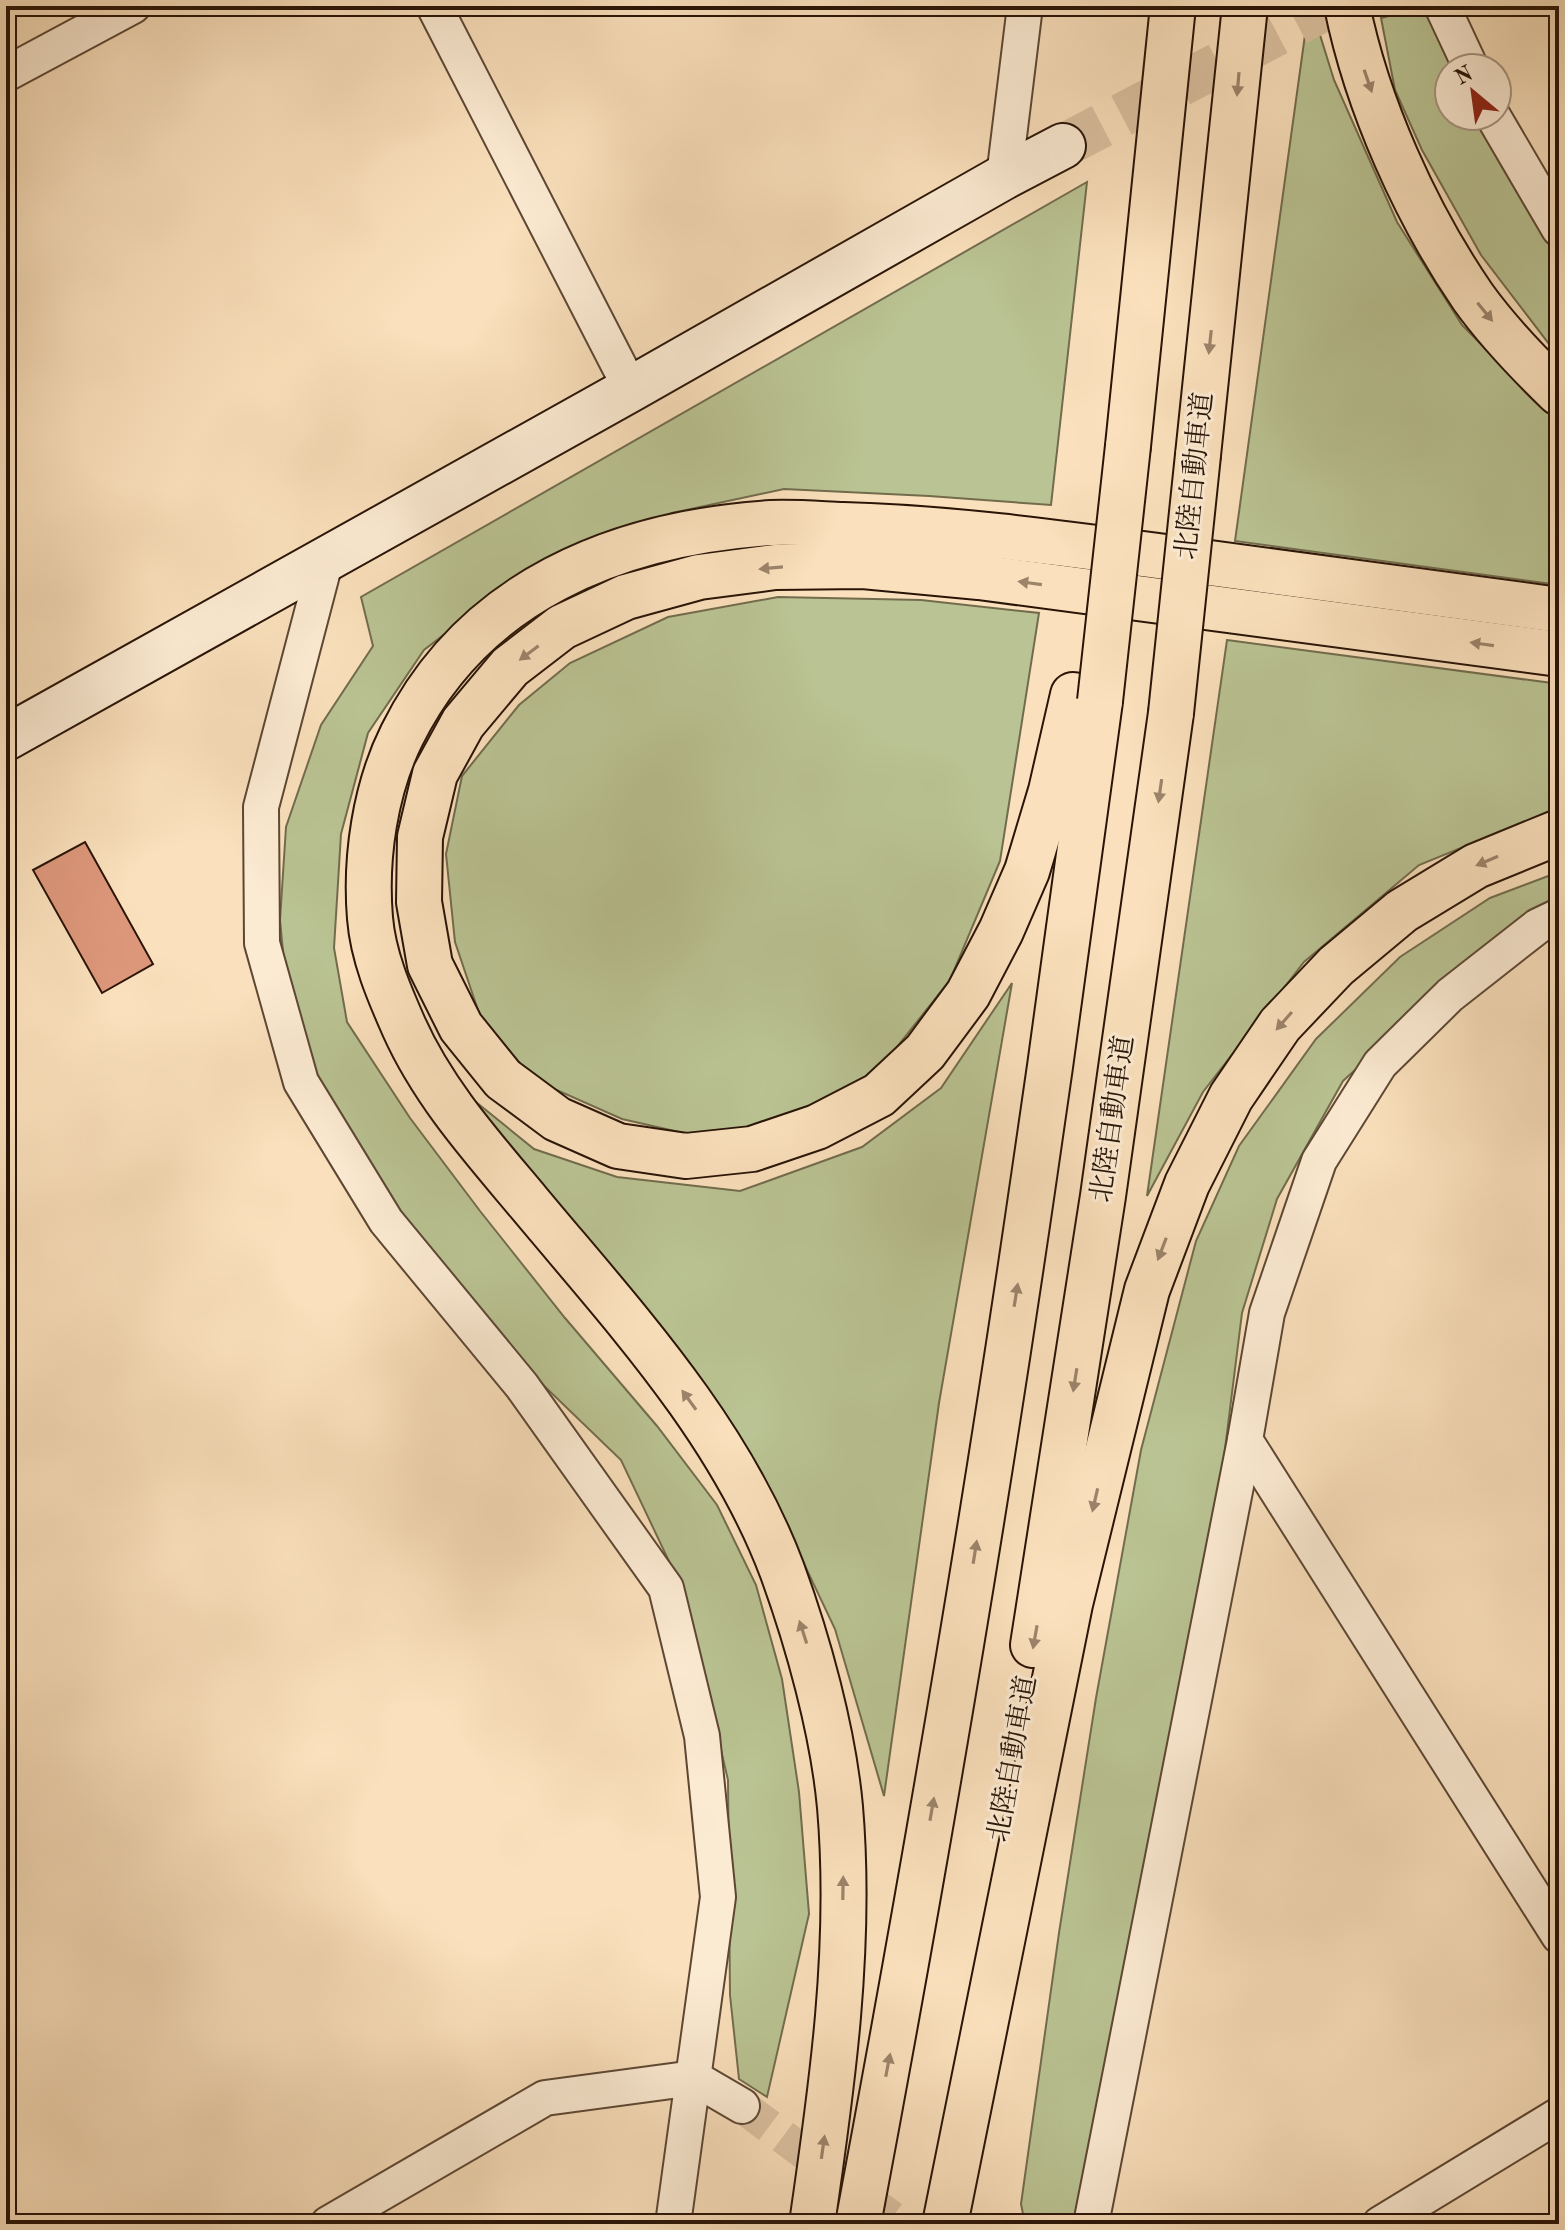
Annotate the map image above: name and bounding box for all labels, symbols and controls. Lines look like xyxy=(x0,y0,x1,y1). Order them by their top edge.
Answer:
north arrow xyxy=(1433,52,1513,132)
text: N xyxy=(1452,62,1477,90)
one-way arrow xyxy=(1362,69,1374,93)
one-way arrow xyxy=(1231,72,1244,97)
one-way arrow xyxy=(1476,302,1493,322)
one-way arrow xyxy=(1204,330,1217,355)
street label: 北陸自動車道 xyxy=(1170,391,1219,561)
one-way arrow xyxy=(758,562,783,575)
one-way arrow xyxy=(1017,576,1042,589)
one-way arrow xyxy=(1469,637,1494,650)
one-way arrow xyxy=(519,644,539,660)
one-way arrow xyxy=(1153,778,1166,803)
one-way arrow xyxy=(1475,855,1499,868)
one-way arrow xyxy=(1276,1011,1293,1031)
street label: 北陸自動車道 xyxy=(1085,1033,1140,1204)
one-way arrow xyxy=(1155,1237,1168,1261)
one-way arrow xyxy=(1010,1283,1023,1308)
one-way arrow xyxy=(1068,1368,1081,1393)
one-way arrow xyxy=(682,1389,697,1410)
one-way arrow xyxy=(1088,1488,1101,1513)
one-way arrow xyxy=(970,1539,982,1564)
one-way arrow xyxy=(796,1620,808,1644)
one-way arrow xyxy=(1028,1625,1040,1650)
street label: 北陸自動車道 xyxy=(983,1673,1042,1844)
one-way arrow xyxy=(927,1796,939,1821)
one-way arrow xyxy=(837,1875,849,1900)
one-way arrow xyxy=(882,2052,895,2077)
one-way arrow xyxy=(817,2134,830,2159)

